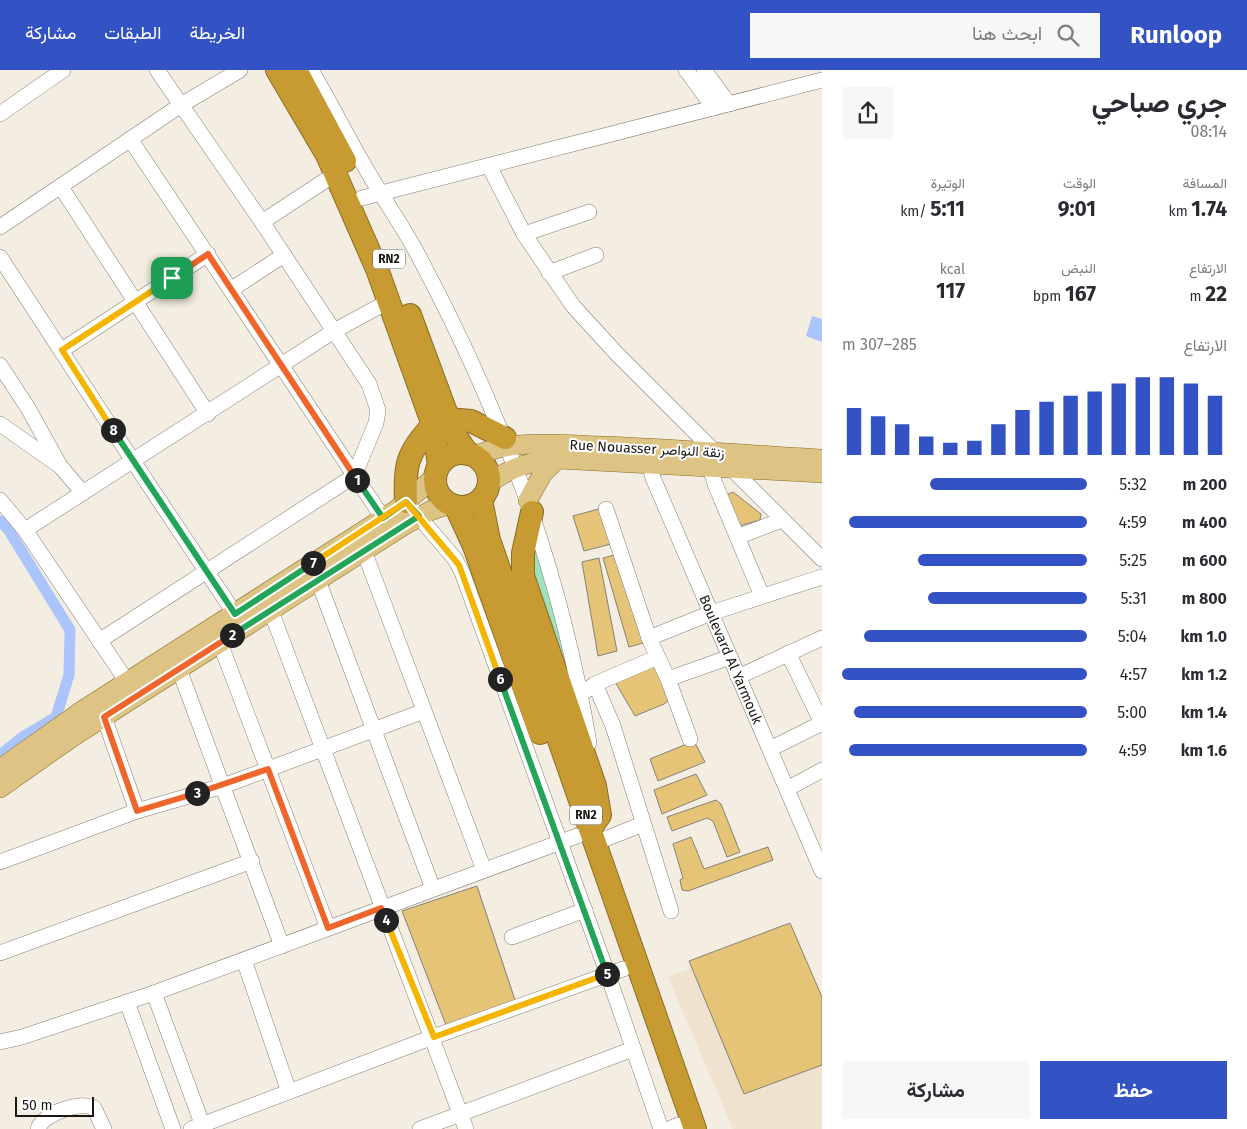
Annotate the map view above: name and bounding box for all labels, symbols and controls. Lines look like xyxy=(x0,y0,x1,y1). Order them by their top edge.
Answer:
search box xyxy=(750,13,1100,58)
icon: search xyxy=(1054,21,1082,49)
text: Runloop xyxy=(1130,21,1222,49)
text: مشاركة xyxy=(25,22,76,44)
text: الطبقات xyxy=(104,22,161,44)
text: الخريطة xyxy=(189,22,245,44)
text: ابحث هنا xyxy=(972,22,1042,45)
text: جري صباحي xyxy=(1091,86,1227,119)
button: share xyxy=(842,87,894,139)
text: 08:14 xyxy=(1191,122,1227,141)
text: الوتيرة xyxy=(931,175,965,192)
text: الوقت xyxy=(1063,175,1096,192)
text: المسافة xyxy=(1183,175,1227,192)
text: 5:11 xyxy=(930,196,965,222)
text: 9:01 xyxy=(1058,196,1096,222)
text: 1.74 xyxy=(1191,196,1227,222)
text: /km xyxy=(900,203,930,220)
text: km xyxy=(1168,203,1191,220)
road number: RN2 xyxy=(373,250,405,268)
pin xyxy=(151,257,193,299)
text: النبض xyxy=(1061,260,1096,277)
text: الارتفاع xyxy=(1189,260,1227,277)
text: kcal xyxy=(940,261,965,278)
icon: arrive xyxy=(158,264,186,292)
text: 117 xyxy=(936,278,965,304)
text: 167 xyxy=(1065,281,1096,307)
text: 22 xyxy=(1205,281,1227,307)
text: bpm xyxy=(1033,288,1065,305)
text: m xyxy=(1190,288,1205,305)
text: 285–307 m xyxy=(842,335,917,354)
text: الارتفاع xyxy=(1184,336,1227,355)
pin: 8 xyxy=(100,418,126,442)
text: 8 xyxy=(109,422,118,439)
street label: Rue Nouasser زنقة النواصر xyxy=(569,436,725,462)
pin: 1 xyxy=(344,468,370,492)
text: 1 xyxy=(354,472,361,489)
text: 5:32 xyxy=(1119,475,1147,494)
text: 200 m xyxy=(1183,475,1227,494)
text: 4:59 xyxy=(1118,513,1147,532)
text: 400 m xyxy=(1182,513,1227,532)
pin: 7 xyxy=(300,550,326,576)
text: 5:25 xyxy=(1119,551,1147,570)
text: 600 m xyxy=(1182,551,1227,570)
text: 7 xyxy=(310,555,317,572)
text: 5:31 xyxy=(1120,589,1147,608)
text: 800 m xyxy=(1182,589,1227,608)
street label: Boulevard Al Yarmouk xyxy=(696,592,766,727)
pin: 2 xyxy=(220,622,244,648)
text: 2 xyxy=(229,627,236,644)
text: 5:04 xyxy=(1118,627,1147,646)
text: 1.0 km xyxy=(1180,627,1227,646)
text: 4:57 xyxy=(1120,665,1147,684)
text: 1.2 km xyxy=(1181,665,1227,684)
pin: 6 xyxy=(488,666,512,692)
text: 6 xyxy=(497,671,504,688)
text: 5:00 xyxy=(1117,703,1147,722)
text: 1.4 km xyxy=(1181,703,1227,722)
text: 4:59 xyxy=(1118,741,1147,760)
text: 1.6 km xyxy=(1181,741,1227,760)
pin: 3 xyxy=(184,780,210,806)
text: 3 xyxy=(194,785,201,802)
road number: RN2 xyxy=(570,806,602,824)
pin: 4 xyxy=(374,908,398,932)
text: 4 xyxy=(383,912,390,929)
pin: 5 xyxy=(594,962,620,986)
text: 5 xyxy=(604,966,611,983)
button: مشاركة xyxy=(842,1061,1030,1119)
button: حفظ xyxy=(1040,1061,1227,1119)
scale bar xyxy=(15,1094,94,1117)
text: 50 m xyxy=(22,1097,53,1114)

